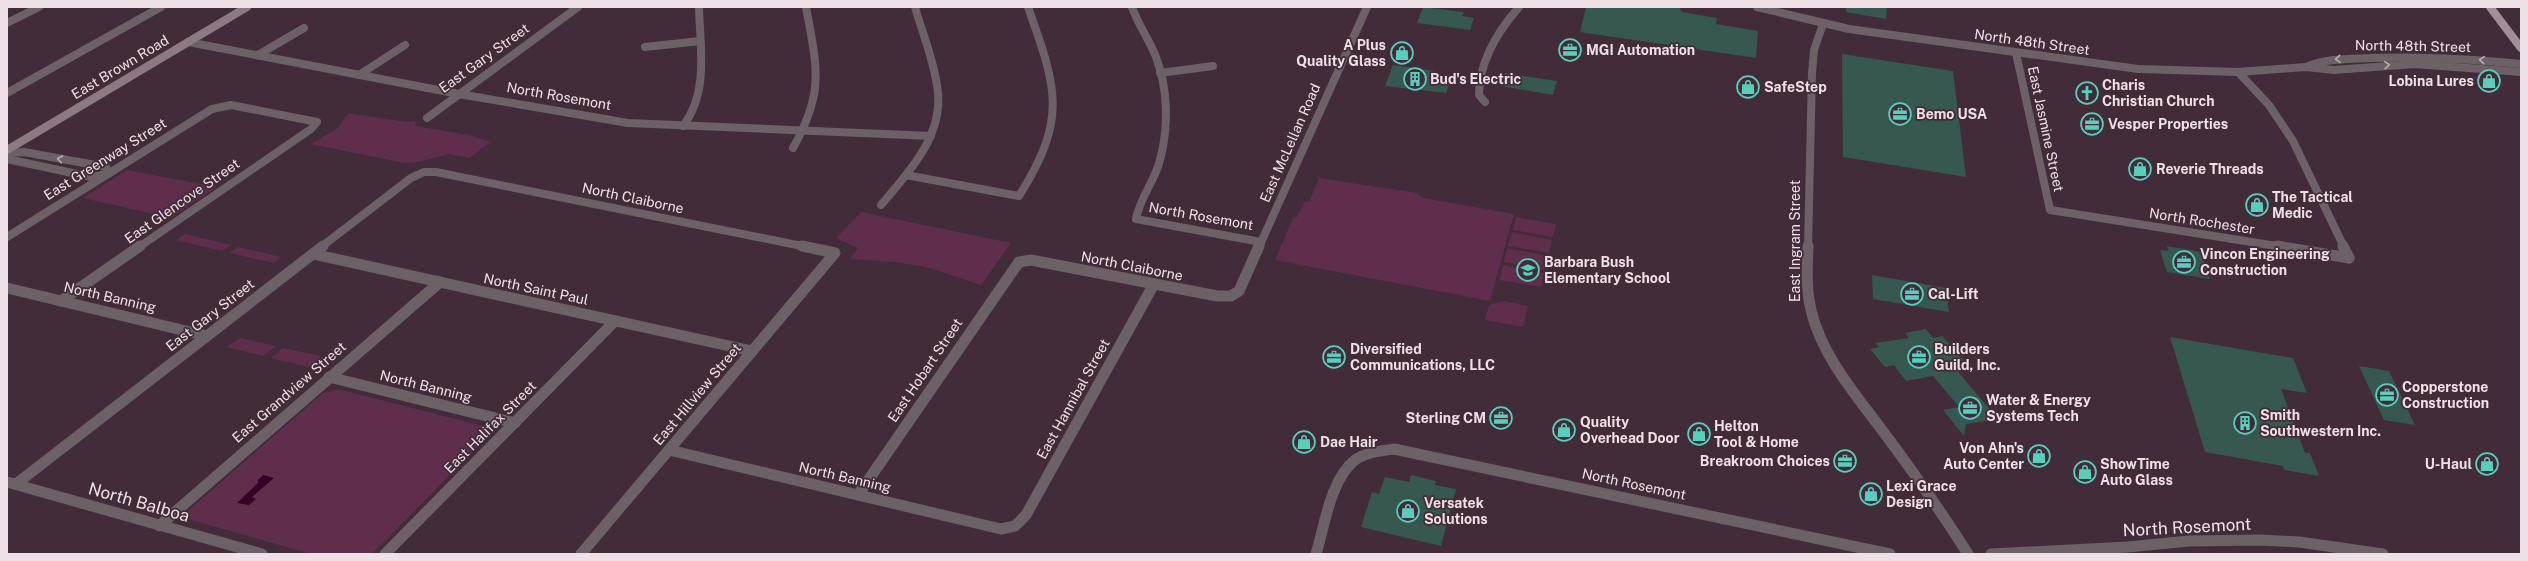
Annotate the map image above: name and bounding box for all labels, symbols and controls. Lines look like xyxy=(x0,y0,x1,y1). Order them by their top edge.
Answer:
street label: East Gary Street xyxy=(436,20,532,96)
street label: North 48th Street xyxy=(1973,26,2091,58)
street label: East Brown Road xyxy=(69,32,171,102)
place label: A Plus Quality Glass xyxy=(1296,37,1386,69)
office icon: MGI Automation xyxy=(1557,37,1583,63)
street label: North 48th Street xyxy=(2355,37,2471,55)
shop icon: A Plus Quality Glass xyxy=(1389,40,1415,66)
place label: MGI Automation xyxy=(1586,42,1695,58)
one-way arrow xyxy=(2335,55,2341,64)
one-way arrow xyxy=(2479,56,2485,65)
one-way arrow xyxy=(2384,61,2390,70)
street label: East Jasmine Street xyxy=(2025,65,2067,193)
building icon: Bud's Electric xyxy=(1402,66,1428,92)
shop icon: Lobina Lures xyxy=(2476,68,2502,94)
place label: Bud's Electric xyxy=(1430,71,1521,87)
place label: Lobina Lures xyxy=(2389,73,2474,89)
shop icon: SafeStep xyxy=(1735,74,1761,100)
place label: Charis Christian Church xyxy=(2102,77,2215,109)
street label: North Rosemont xyxy=(505,79,613,113)
place label: SafeStep xyxy=(1764,79,1827,95)
church icon: Charis Christian Church xyxy=(2074,80,2100,106)
street label: East McLellan Road xyxy=(1257,81,1323,205)
office icon: Bemo USA xyxy=(1887,101,1913,127)
place label: Bemo USA xyxy=(1916,106,1987,122)
office icon: Vesper Properties xyxy=(2079,111,2105,137)
street label: East Greenway Street xyxy=(41,115,169,203)
place label: Vesper Properties xyxy=(2108,116,2228,132)
one-way arrow xyxy=(57,155,63,163)
street label: East Glencove Street xyxy=(121,155,243,247)
shop icon: Reverie Threads xyxy=(2127,156,2153,182)
place label: Reverie Threads xyxy=(2156,161,2264,177)
street label: North Claiborne xyxy=(581,179,685,217)
street label: East Ingram Street xyxy=(1787,180,1803,302)
place label: The Tactical Medic xyxy=(2272,189,2353,221)
shop icon: The Tactical Medic xyxy=(2244,192,2270,218)
street label: North Rosemont xyxy=(1147,199,1255,233)
street label: North Rochester xyxy=(2148,205,2256,237)
place label: Vincon Engineering Construction xyxy=(2200,246,2330,278)
street label: North Claiborne xyxy=(1080,248,1184,284)
office icon: Vincon Engineering Construction xyxy=(2171,249,2197,275)
place label: Barbara Bush Elementary School xyxy=(1544,254,1671,286)
school or university icon: Barbara Bush Elementary School xyxy=(1515,257,1541,283)
street label: North Saint Paul xyxy=(482,270,590,308)
street label: East Gary Street xyxy=(163,276,257,354)
street label: North Banning xyxy=(62,279,158,315)
office icon: Cal-Lift xyxy=(1899,281,1925,307)
place label: Cal-Lift xyxy=(1928,286,1979,302)
street label: East Hobart Street xyxy=(884,315,966,425)
street label: East Hannibal Street xyxy=(1033,336,1113,462)
street label: East Grandview Street xyxy=(229,338,349,446)
street label: East Hillview Street xyxy=(650,340,744,448)
place label: Diversified Communications, LLC xyxy=(1350,341,1495,373)
place label: Builders Guild, Inc. xyxy=(1934,341,2001,373)
office icon: Diversified Communications, LLC xyxy=(1321,344,1347,370)
office icon: Builders Guild, Inc. xyxy=(1906,344,1932,370)
street label: North Banning xyxy=(378,367,474,405)
street label: East Halifax Street xyxy=(441,378,539,476)
place label: Copperstone Construction xyxy=(2402,379,2489,411)
office icon: Copperstone Construction xyxy=(2374,382,2400,408)
place label: Water & Energy Systems Tech xyxy=(1986,392,2091,424)
office icon: Water & Energy Systems Tech xyxy=(1957,395,1983,421)
office icon: Sterling CM xyxy=(1488,405,1514,431)
place label: Smith Southwestern Inc. xyxy=(2260,407,2381,439)
place label: Sterling CM xyxy=(1406,410,1486,426)
building icon: Smith Southwestern Inc. xyxy=(2232,410,2258,436)
place label: Quality Overhead Door xyxy=(1580,414,1680,446)
shop icon: Quality Overhead Door xyxy=(1551,417,1577,443)
place label: Helton Tool & Home xyxy=(1714,418,1799,450)
shop icon: Helton Tool & Home xyxy=(1686,421,1712,447)
shop icon: Dae Hair xyxy=(1291,429,1317,455)
place label: Dae Hair xyxy=(1320,434,1378,450)
place label: Von Ahn's Auto Center xyxy=(1943,440,2024,472)
shop icon: Von Ahn's Auto Center xyxy=(2026,443,2052,469)
office icon: Breakroom Choices xyxy=(1832,448,1858,474)
shop icon: U-Haul xyxy=(2474,451,2500,477)
place label: Breakroom Choices xyxy=(1700,453,1830,469)
place label: ShowTime Auto Glass xyxy=(2100,456,2173,488)
place label: U-Haul xyxy=(2425,456,2472,472)
street label: North Banning xyxy=(797,459,893,495)
shop icon: ShowTime Auto Glass xyxy=(2072,459,2098,485)
street label: North Rosemont xyxy=(1581,465,1687,503)
street label: North Balboa xyxy=(86,478,192,526)
place label: Lexi Grace Design xyxy=(1886,478,1956,510)
shop icon: Lexi Grace Design xyxy=(1858,481,1884,507)
place label: Versatek Solutions xyxy=(1424,495,1488,527)
shop icon: Versatek Solutions xyxy=(1395,498,1421,524)
street label: North Rosemont xyxy=(2122,514,2252,540)

